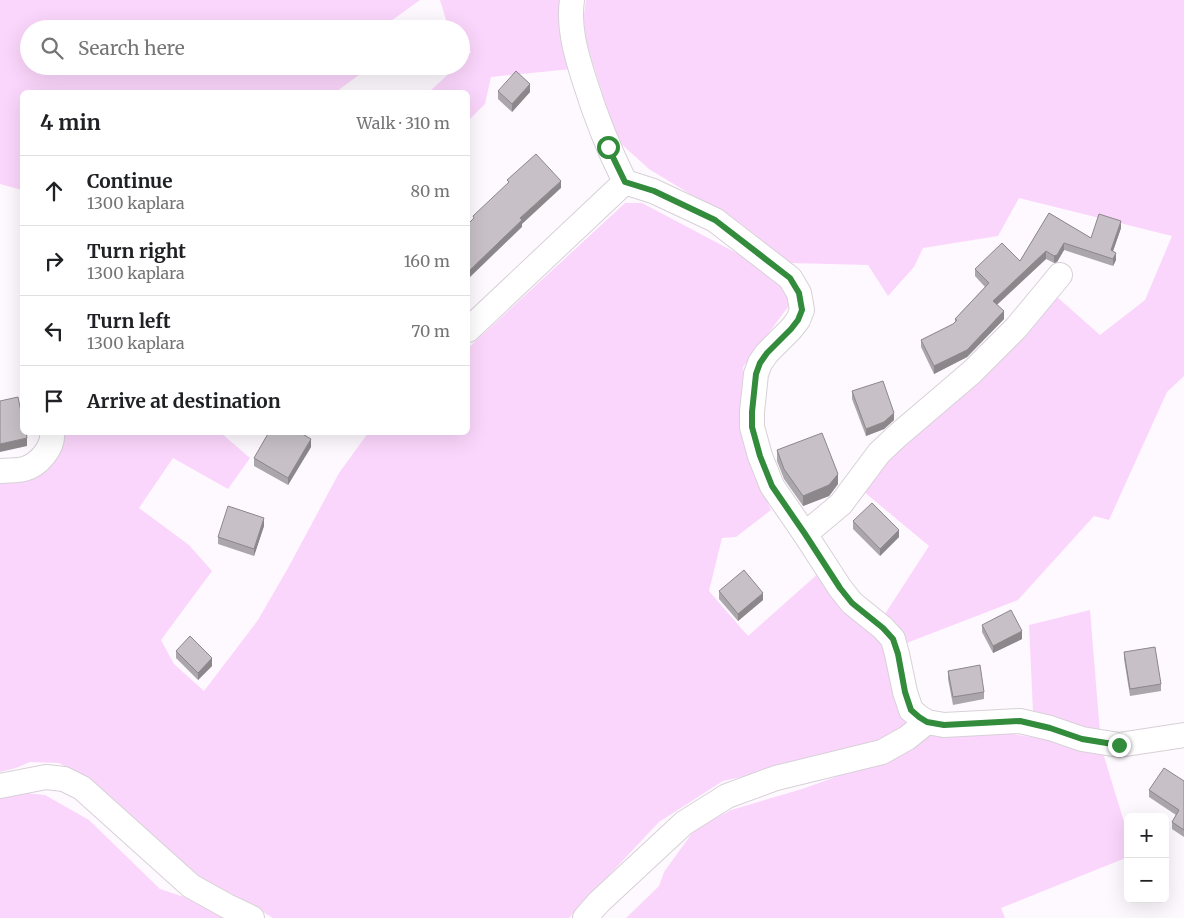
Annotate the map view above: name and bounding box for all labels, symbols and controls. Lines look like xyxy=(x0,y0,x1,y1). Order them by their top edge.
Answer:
search box xyxy=(20,20,470,75)
icon: search xyxy=(38,34,66,62)
text: Search here xyxy=(78,36,185,60)
text: 4 min xyxy=(40,109,101,136)
text: Walk · 310 m xyxy=(357,113,450,133)
route start xyxy=(597,136,620,159)
text: Continue xyxy=(87,169,173,193)
icon: ahead xyxy=(40,177,68,205)
text: 80 m xyxy=(411,181,450,201)
text: 1300 kaplara xyxy=(87,193,185,213)
text: Turn right xyxy=(87,239,186,263)
icon: right xyxy=(40,247,68,275)
text: 160 m xyxy=(404,251,450,271)
text: 1300 kaplara xyxy=(87,263,185,283)
text: Turn left xyxy=(87,309,171,333)
icon: left xyxy=(40,317,68,345)
text: 70 m xyxy=(411,321,450,341)
text: 1300 kaplara xyxy=(87,333,185,353)
icon: arrive xyxy=(40,387,68,415)
text: Arrive at destination xyxy=(87,389,281,413)
route end xyxy=(1108,734,1131,757)
map controls xyxy=(1124,813,1169,903)
button: + xyxy=(1124,813,1169,858)
button: − xyxy=(1124,858,1169,903)

